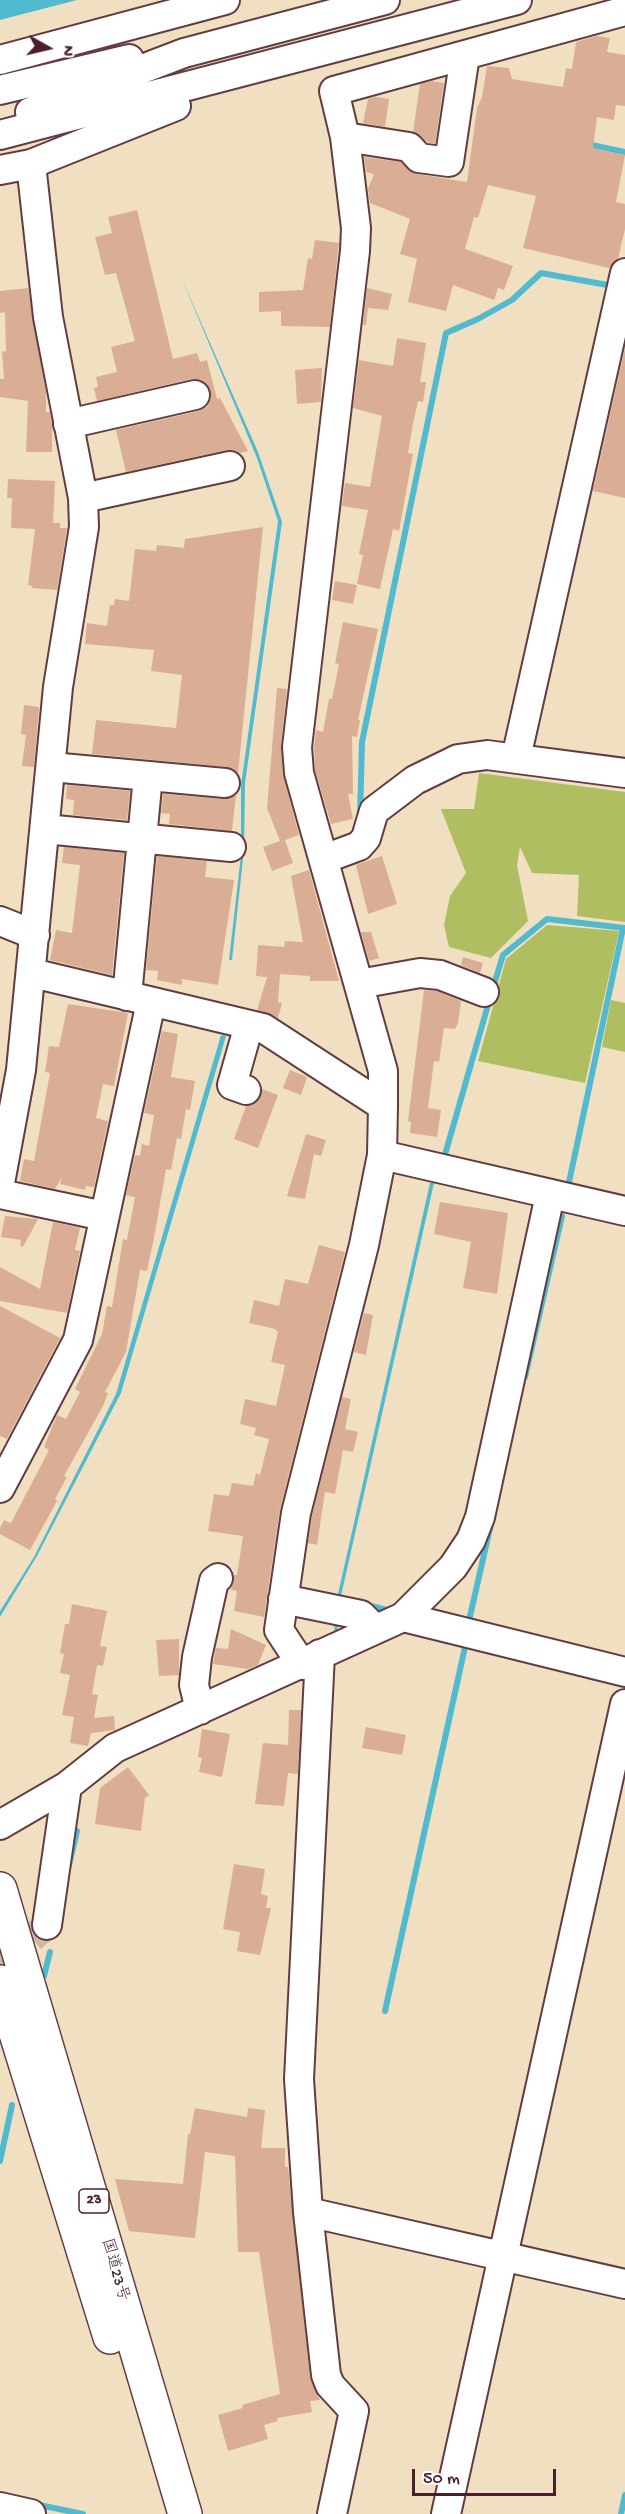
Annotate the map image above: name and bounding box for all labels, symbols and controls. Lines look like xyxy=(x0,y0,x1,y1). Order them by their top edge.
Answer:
north arrow xyxy=(18,18,78,78)
text: N xyxy=(56,44,76,57)
road number: 23 xyxy=(79,2189,109,2213)
street label: 国道23号 xyxy=(96,2237,132,2303)
scale bar xyxy=(415,2457,559,2495)
text: 50 m xyxy=(423,2469,460,2490)

